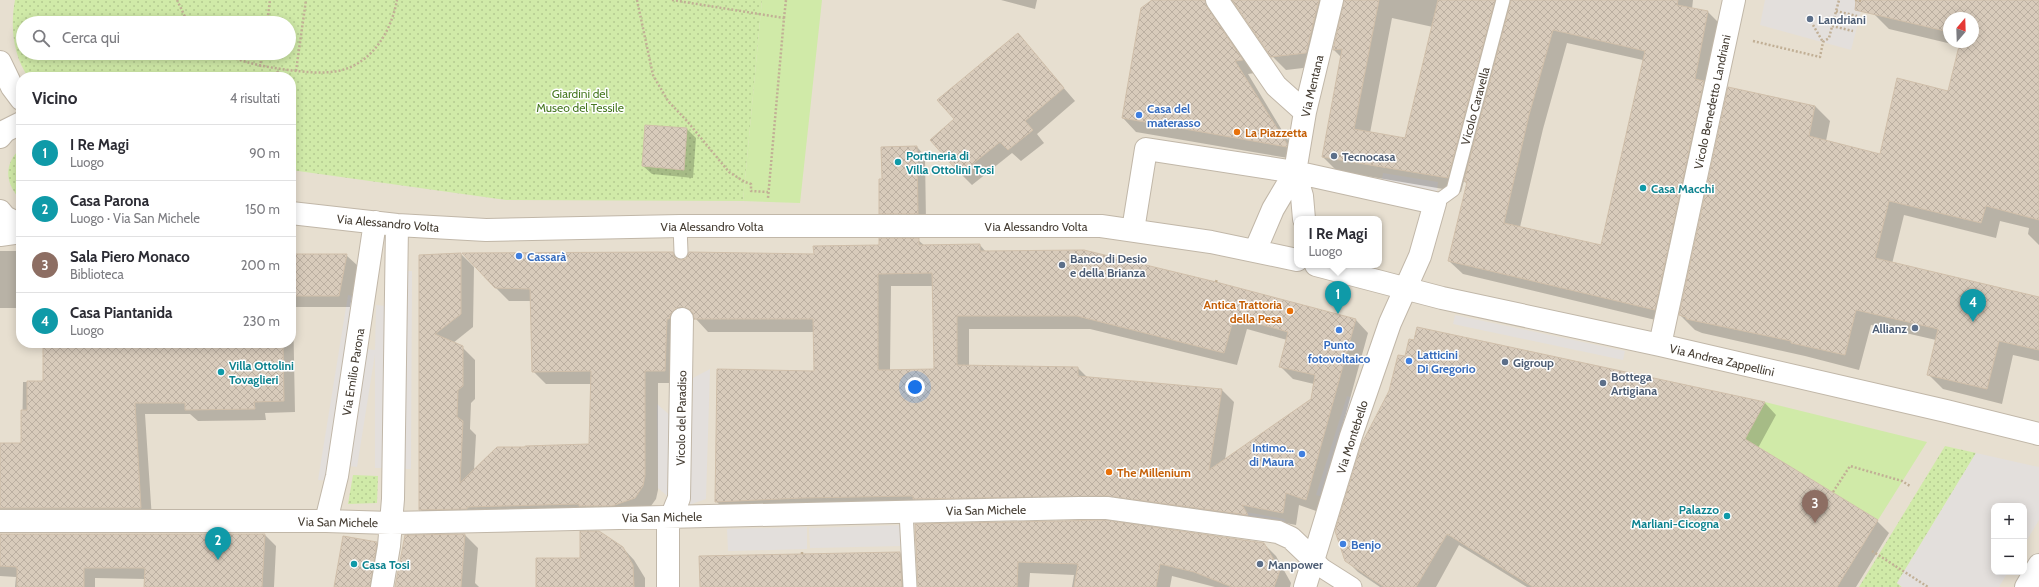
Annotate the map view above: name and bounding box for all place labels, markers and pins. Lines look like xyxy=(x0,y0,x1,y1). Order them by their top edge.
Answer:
place label: Landriani xyxy=(1818,12,1866,27)
marker: Landriani xyxy=(1805,14,1815,24)
place label: Casa del materasso xyxy=(1147,101,1201,130)
marker: Casa del materasso xyxy=(1134,110,1144,120)
place label: La Piazzetta xyxy=(1245,125,1307,140)
marker: La Piazzetta xyxy=(1232,127,1242,137)
place label: Portineria di Villa Ottolini Tosi xyxy=(906,148,994,177)
place label: Tecnocasa xyxy=(1342,149,1395,164)
marker: Tecnocasa xyxy=(1329,151,1339,161)
marker: Portineria di Villa Ottolini Tosi xyxy=(893,157,903,167)
place label: Casa Macchi xyxy=(1651,181,1714,196)
marker: Casa Macchi xyxy=(1638,183,1648,193)
place label: Cassarà xyxy=(527,249,566,264)
marker: Cassarà xyxy=(514,251,524,261)
place label: Banco di Desio e della Brianza xyxy=(1070,251,1147,280)
marker: Banco di Desio e della Brianza xyxy=(1057,260,1067,270)
pin: 1 xyxy=(1325,281,1351,314)
pin: 4 xyxy=(1960,289,1986,322)
place label: Antica Trattoria della Pesa xyxy=(1203,297,1282,326)
marker: Antica Trattoria della Pesa xyxy=(1285,306,1295,316)
place label: Allianz xyxy=(1872,321,1907,336)
marker: Allianz xyxy=(1910,323,1920,333)
marker: Punto fotovoltaico xyxy=(1334,325,1344,335)
place label: Punto fotovoltaico xyxy=(1308,337,1370,366)
place label: Latticini Di Gregorio xyxy=(1417,347,1476,376)
place label: Gigroup xyxy=(1513,355,1554,370)
marker: Latticini Di Gregorio xyxy=(1404,356,1414,366)
marker: Gigroup xyxy=(1500,357,1510,367)
place label: Villa Ottolini Tovaglieri xyxy=(229,358,294,387)
marker: Villa Ottolini Tovaglieri xyxy=(216,367,226,377)
place label: Bottega Artigiana xyxy=(1611,369,1657,398)
marker: Bottega Artigiana xyxy=(1598,378,1608,388)
place label: Intimo... di Maura xyxy=(1249,440,1294,469)
marker: Intimo... di Maura xyxy=(1297,449,1307,459)
place label: The Millenium xyxy=(1117,465,1191,480)
marker: The Millenium xyxy=(1104,467,1114,477)
pin: 3 xyxy=(1802,490,1828,523)
place label: Palazzo Marliani-Cicogna xyxy=(1631,502,1719,531)
marker: Palazzo Marliani-Cicogna xyxy=(1722,511,1732,521)
pin: 2 xyxy=(205,527,231,560)
place label: Benjo xyxy=(1351,537,1381,552)
marker: Benjo xyxy=(1338,539,1348,549)
place label: Casa Tosi xyxy=(362,557,410,572)
place label: Manpower xyxy=(1268,557,1323,572)
marker: Casa Tosi xyxy=(349,559,359,569)
marker: Manpower xyxy=(1255,559,1265,569)

